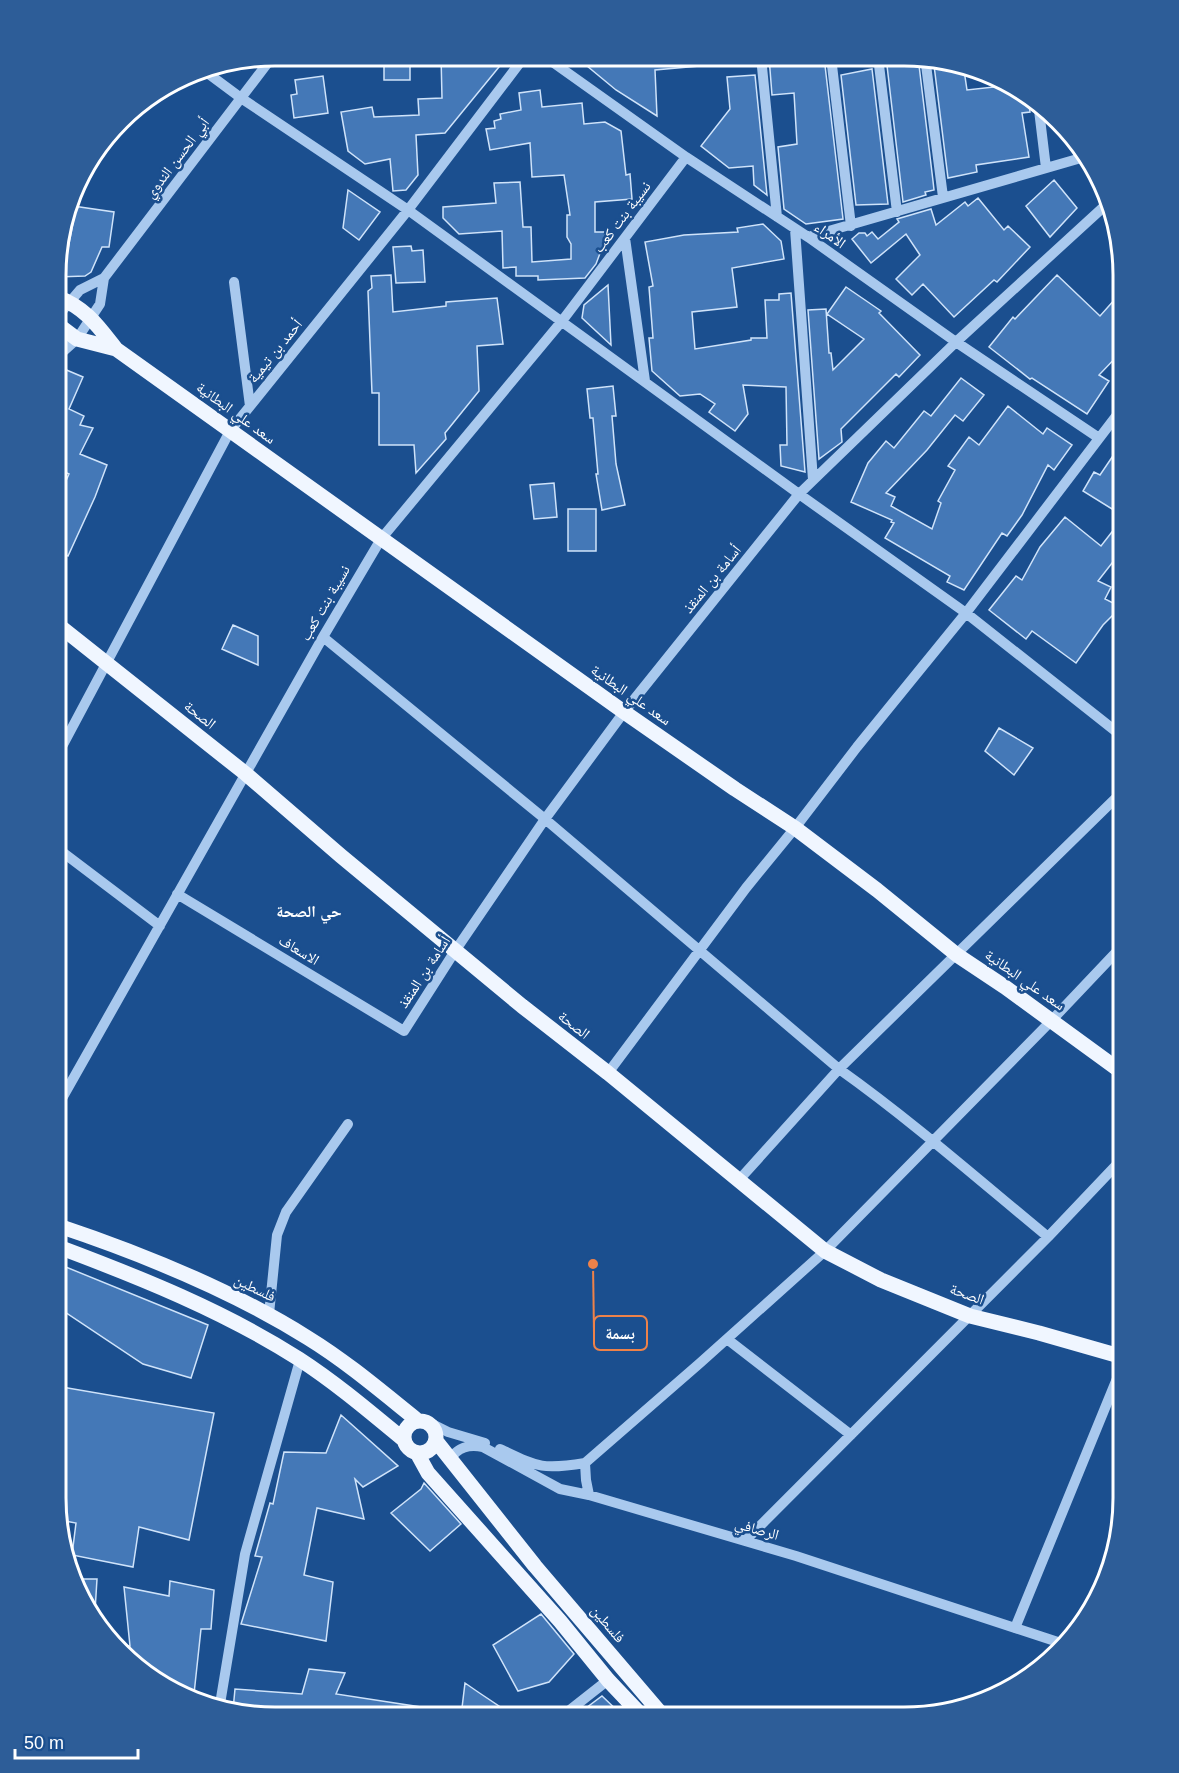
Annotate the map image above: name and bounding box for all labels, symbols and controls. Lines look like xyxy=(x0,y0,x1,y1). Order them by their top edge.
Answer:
street label: أبي الحسن الندوي xyxy=(141,114,215,204)
street label: نسيبة بنت كعب xyxy=(589,178,654,256)
street label: الأمراء xyxy=(811,218,849,252)
street label: أحمد بن تيمية xyxy=(244,315,307,387)
street label: سعد علي البطانية xyxy=(191,378,279,450)
street label: أسامة بن المنقذ xyxy=(679,541,746,617)
street label: نسيبة بنت كعب xyxy=(296,562,353,644)
street label: سعد علي البطانية xyxy=(586,661,675,732)
street label: الصحة xyxy=(181,697,219,732)
district label: حي الصحة xyxy=(276,903,342,924)
street label: الاسعاف xyxy=(276,931,322,968)
street label: أسامة بن المنقذ xyxy=(394,932,455,1012)
street label: سعد علي البطانية xyxy=(980,946,1069,1017)
street label: الصحة xyxy=(555,1007,593,1042)
street label: فلسطين xyxy=(231,1270,279,1307)
street label: الصحة xyxy=(948,1280,987,1308)
callout: بسمة xyxy=(594,1316,647,1350)
text: بسمة xyxy=(605,1325,635,1343)
street label: الرصافي xyxy=(732,1514,781,1547)
street label: فلسطين xyxy=(586,1602,629,1647)
scale bar xyxy=(15,1722,138,1760)
text: 50 m xyxy=(24,1733,64,1753)

